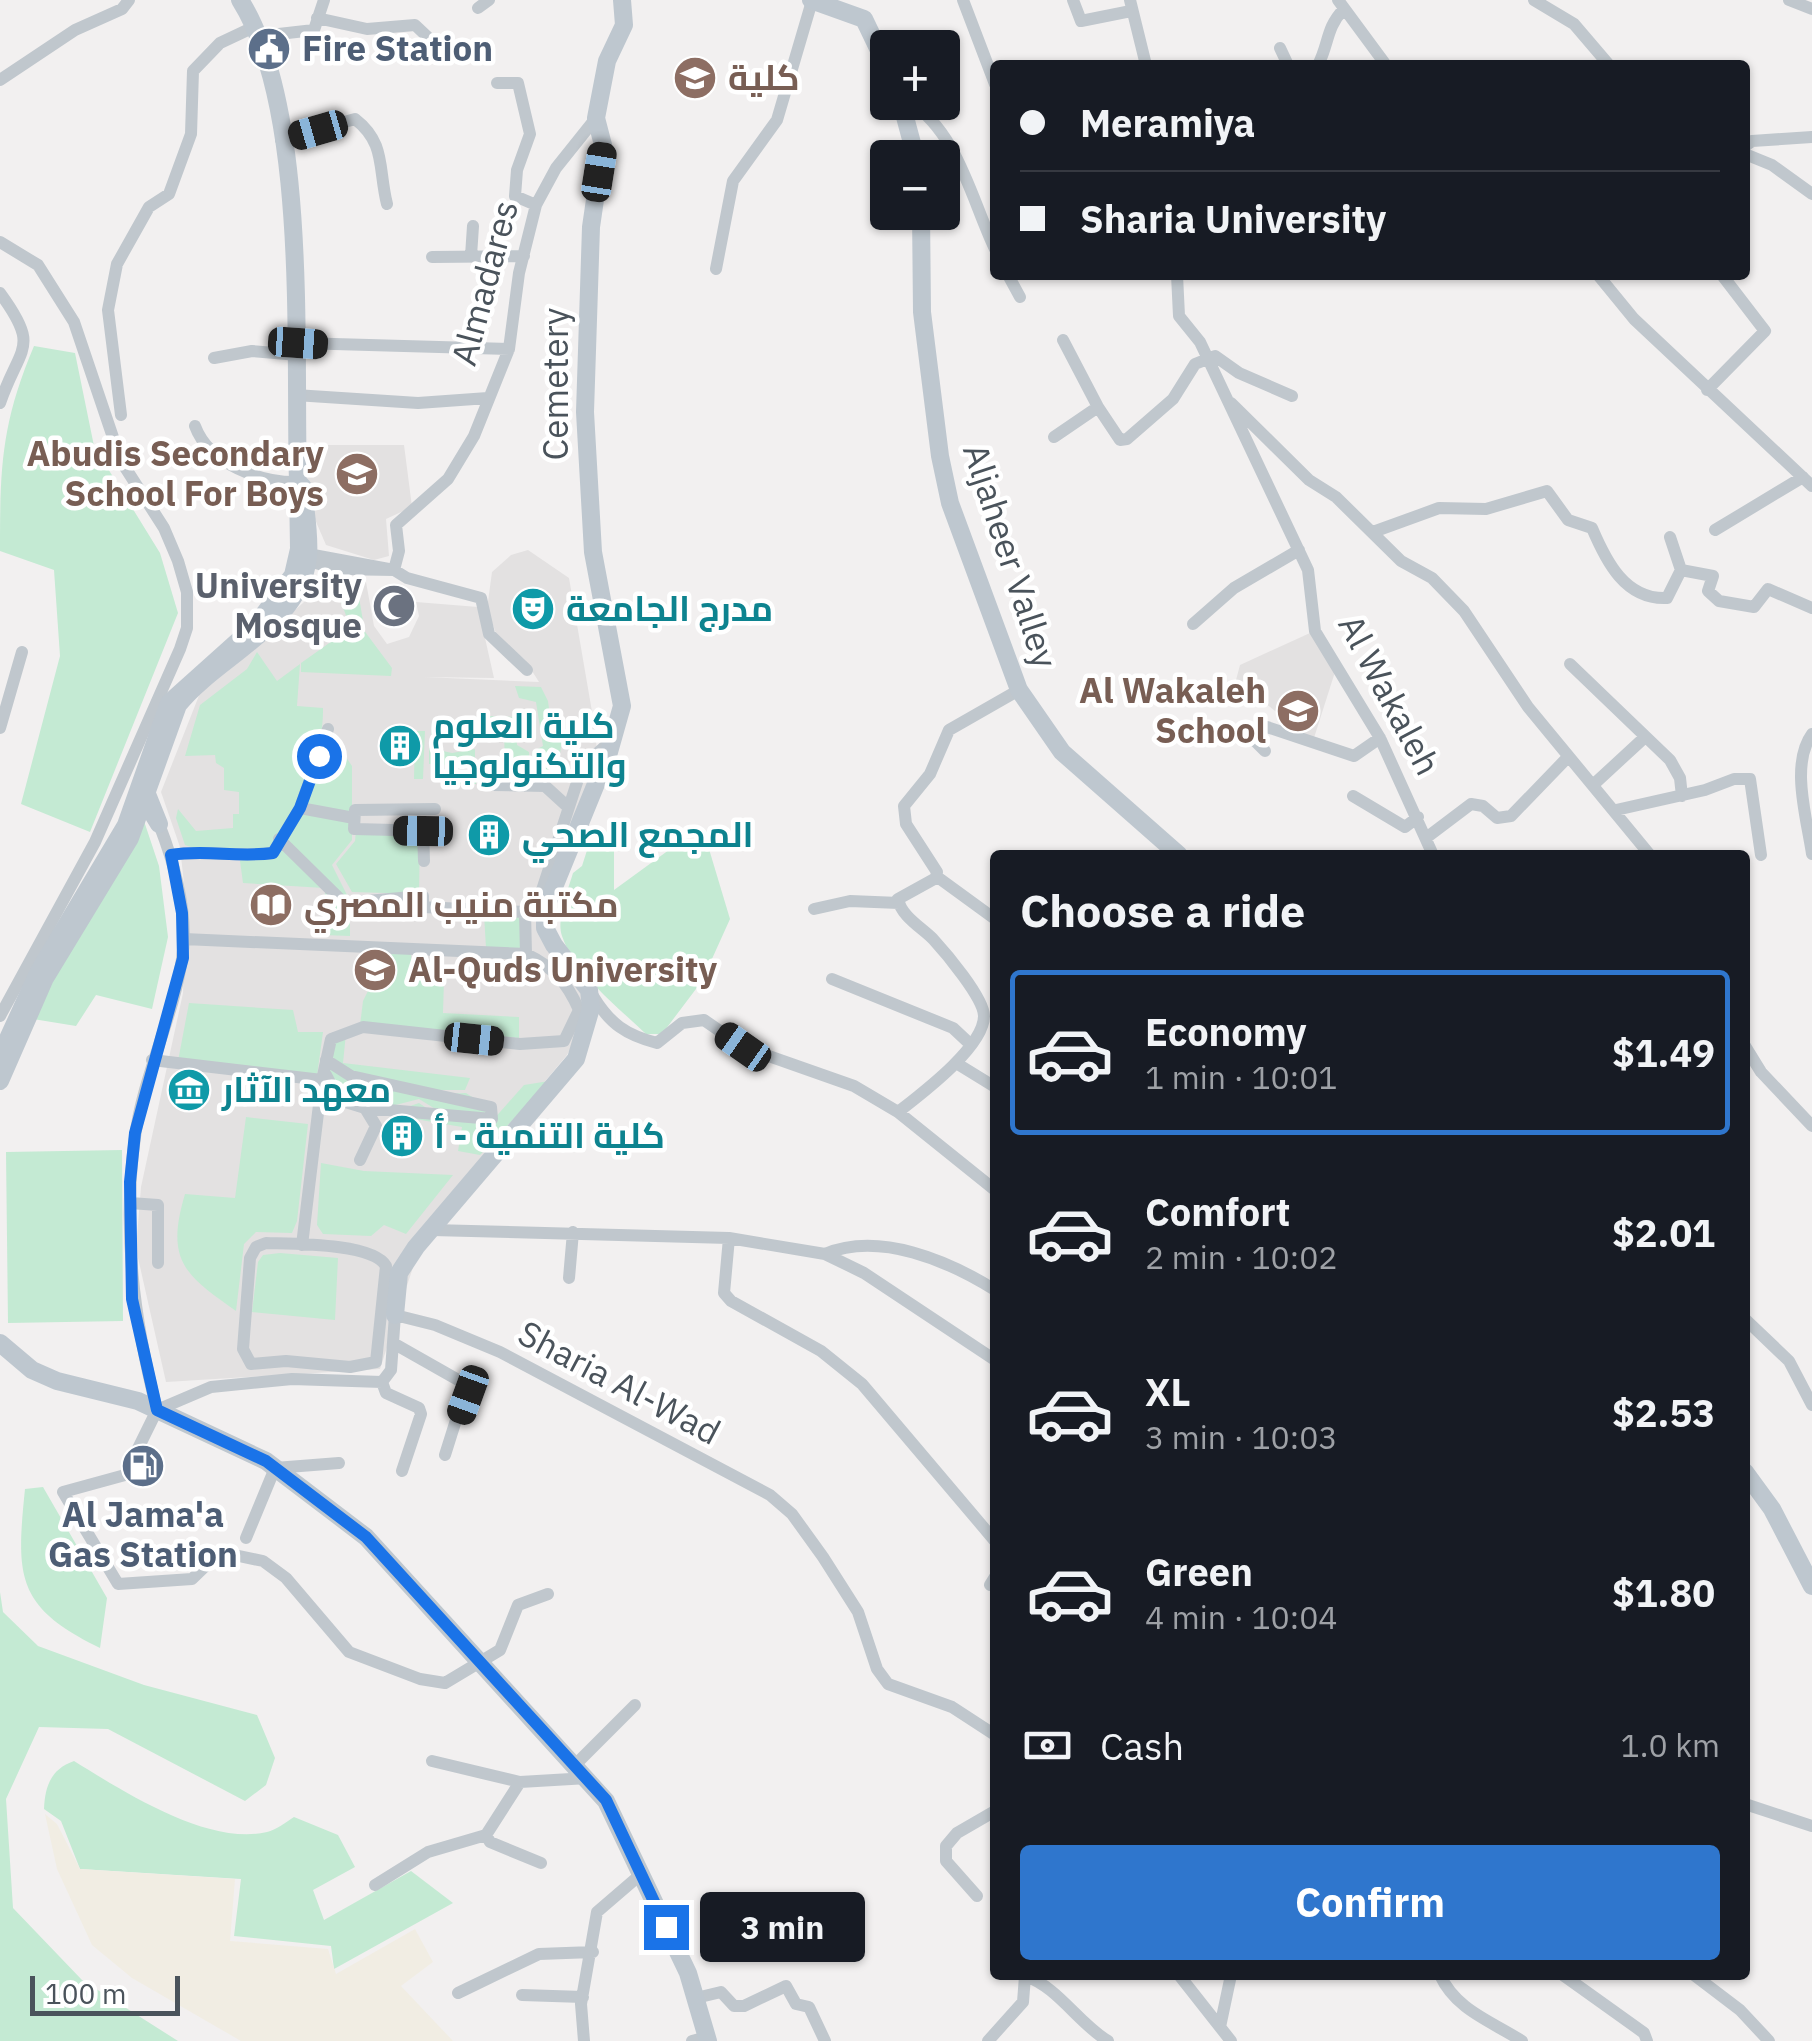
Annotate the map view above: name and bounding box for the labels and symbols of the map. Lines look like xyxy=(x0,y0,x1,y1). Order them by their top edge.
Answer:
place label: Fire Station xyxy=(302,25,493,71)
public building icon: Fire Station xyxy=(246,26,292,72)
place label: كلية xyxy=(728,54,800,100)
school or university icon: كلية xyxy=(672,55,718,101)
car xyxy=(285,107,351,153)
car xyxy=(579,140,619,204)
street label: Almadares xyxy=(440,195,528,370)
street label: Cemetery xyxy=(532,308,578,460)
car xyxy=(267,326,329,360)
place label: Abudis Secondary School For Boys xyxy=(26,430,324,516)
street label: Aljaheer Valley xyxy=(953,438,1069,674)
school or university icon: Abudis Secondary School For Boys xyxy=(334,451,380,497)
place label: University Mosque xyxy=(195,562,362,648)
mosque icon: University Mosque xyxy=(371,583,417,629)
place label: مدرج الجامعة xyxy=(566,585,773,633)
theatre icon: مدرج الجامعة xyxy=(510,586,556,632)
street label: Al Wakaleh xyxy=(1328,606,1451,783)
place label: Al Wakaleh School xyxy=(1079,667,1266,753)
school or university icon: Al Wakaleh School xyxy=(1275,688,1321,734)
place label: كلية العلوم والتكنولوجيا xyxy=(432,702,627,788)
building icon: كلية العلوم والتكنولوجيا xyxy=(377,723,423,769)
route start xyxy=(297,734,342,779)
place label: المجمع الصحي xyxy=(522,811,754,863)
building icon: المجمع الصحي xyxy=(466,812,512,858)
car xyxy=(393,815,453,847)
place label: مكتبة منيب المصري xyxy=(304,881,619,933)
library icon: مكتبة منيب المصري xyxy=(248,882,294,928)
place label: Al-Quds University xyxy=(408,946,717,992)
school or university icon: Al-Quds University xyxy=(352,947,398,993)
car xyxy=(710,1018,776,1076)
car xyxy=(443,1021,505,1057)
place label: معهد الآثار xyxy=(221,1066,391,1112)
museum icon: معهد الآثار xyxy=(166,1067,212,1113)
place label: كلية التنمية - أ xyxy=(434,1112,665,1158)
building icon: كلية التنمية - أ xyxy=(379,1113,425,1159)
street label: Sharia Al-Wad xyxy=(510,1310,728,1455)
car xyxy=(444,1362,492,1428)
fuel station icon: Al Jama'a Gas Station xyxy=(120,1443,166,1489)
place label: Al Jama'a Gas Station xyxy=(48,1491,238,1577)
callout: 3 min xyxy=(701,1892,866,1962)
route end xyxy=(644,1905,689,1950)
scale bar xyxy=(30,1971,180,2016)

